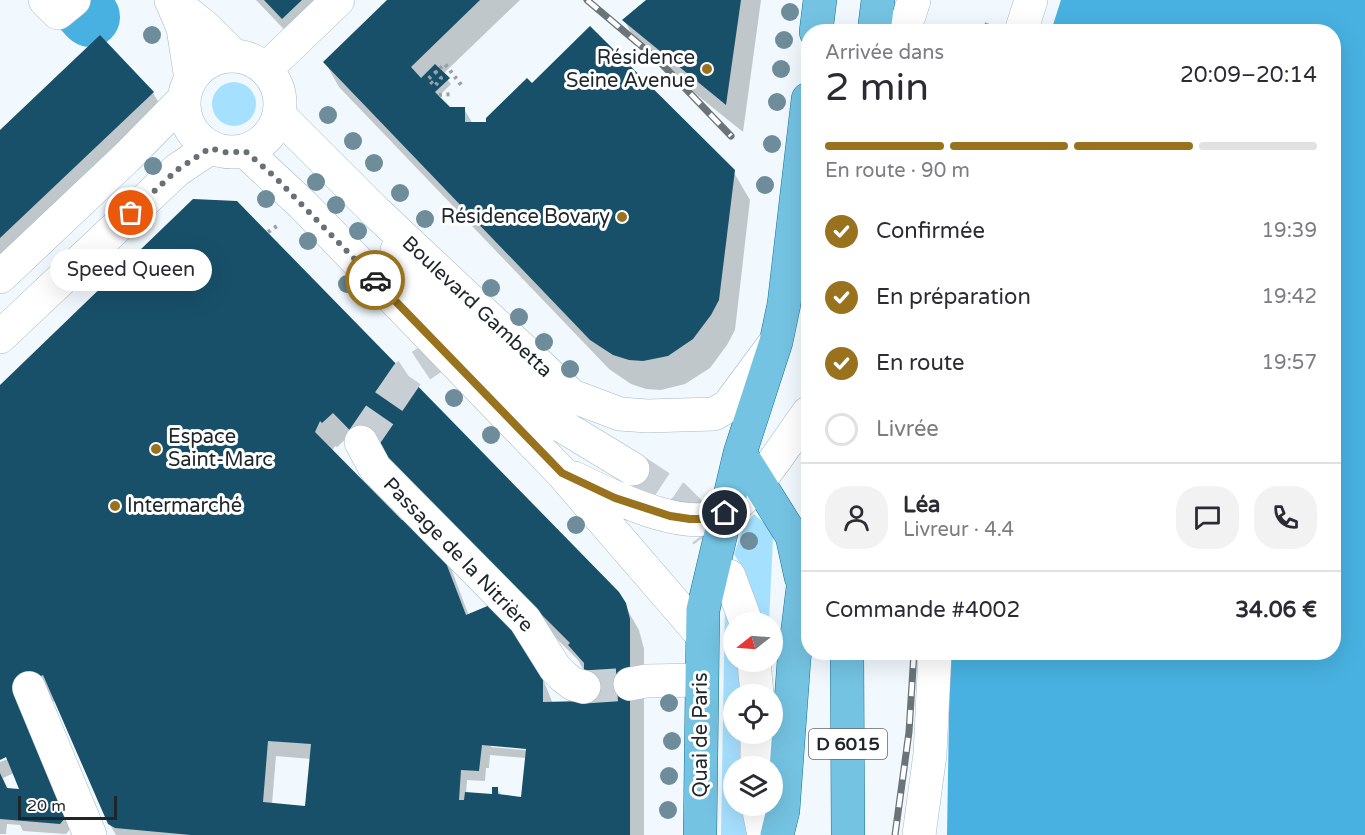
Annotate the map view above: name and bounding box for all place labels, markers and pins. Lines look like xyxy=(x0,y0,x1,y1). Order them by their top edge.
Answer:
place label: Résidence Seine Avenue xyxy=(566,46,695,93)
marker: Résidence Seine Avenue xyxy=(700,62,714,76)
pin xyxy=(105,187,156,238)
place label: Résidence Bovary xyxy=(441,205,610,229)
marker: Résidence Bovary xyxy=(615,210,629,224)
callout: Speed Queen xyxy=(50,249,212,291)
place label: Espace Saint-Marc xyxy=(168,425,273,472)
marker: Espace Saint-Marc xyxy=(149,442,163,456)
pin xyxy=(699,487,750,538)
place label: Intermarché xyxy=(127,494,242,518)
marker: Intermarché xyxy=(108,499,122,513)

